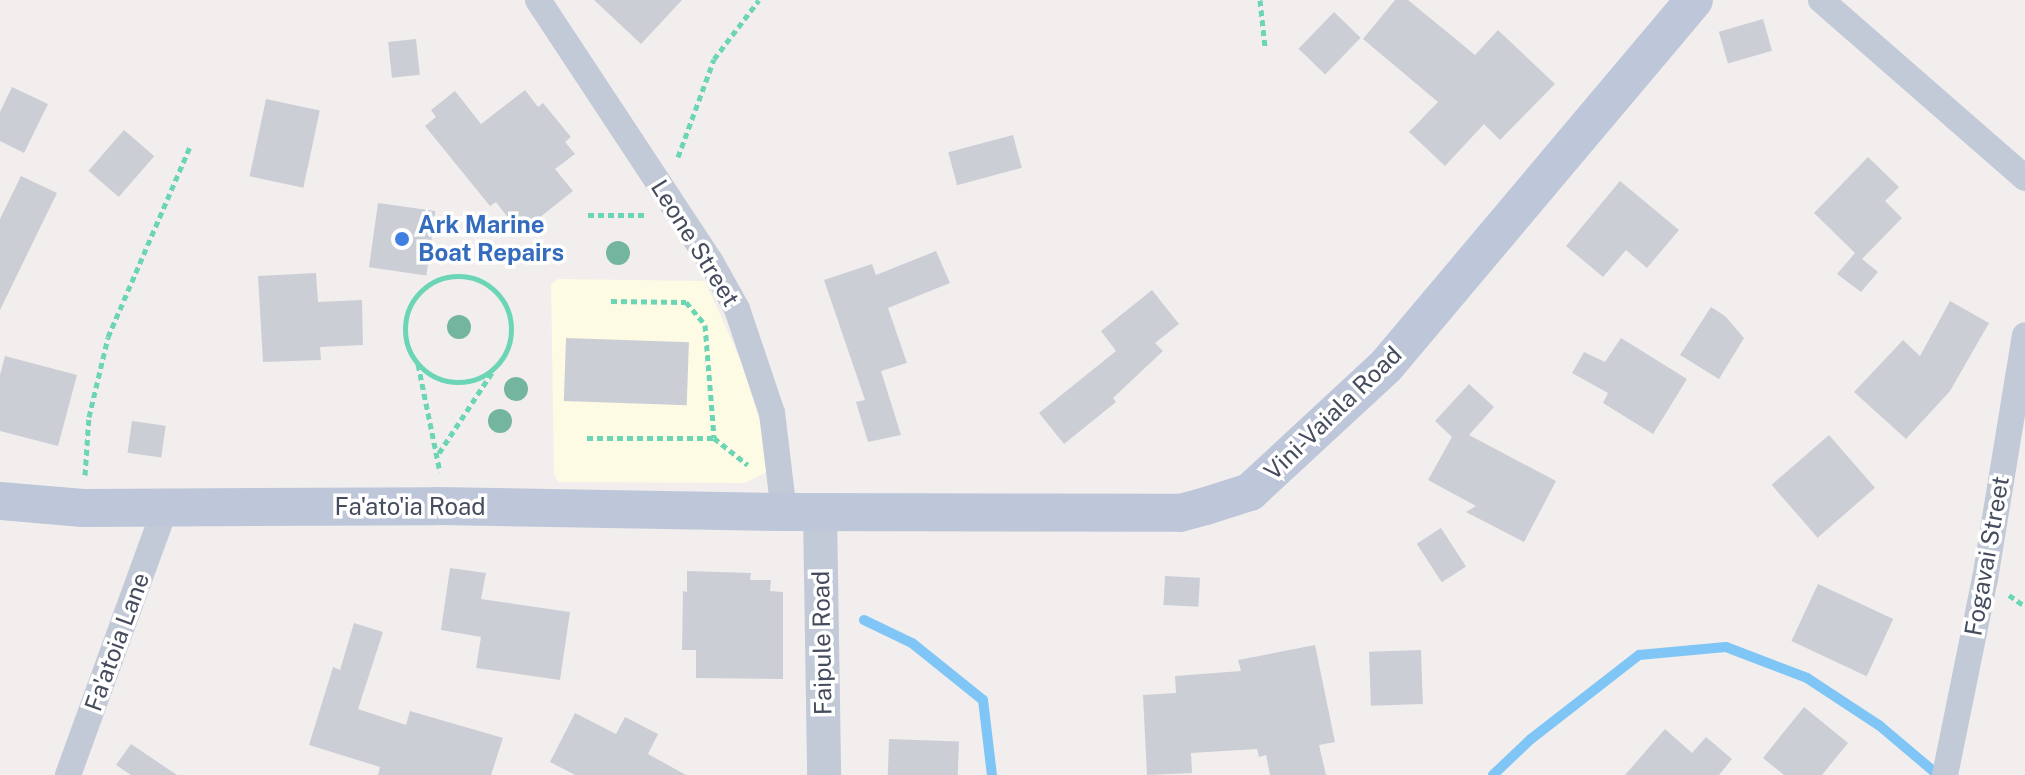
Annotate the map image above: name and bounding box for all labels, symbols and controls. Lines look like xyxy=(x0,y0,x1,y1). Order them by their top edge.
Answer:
street label: Leone Street xyxy=(645,174,745,312)
place label: Ark Marine Boat Repairs xyxy=(418,211,564,267)
marker: Ark Marine Boat Repairs xyxy=(393,230,411,248)
street label: Vini-Vaiala Road xyxy=(1258,340,1408,486)
street label: Fogavai Street xyxy=(1959,474,2015,638)
street label: Fa'ato'ia Road xyxy=(334,493,486,521)
street label: Fa'atoia Lane xyxy=(79,569,155,715)
street label: Faipule Road xyxy=(806,570,838,716)

